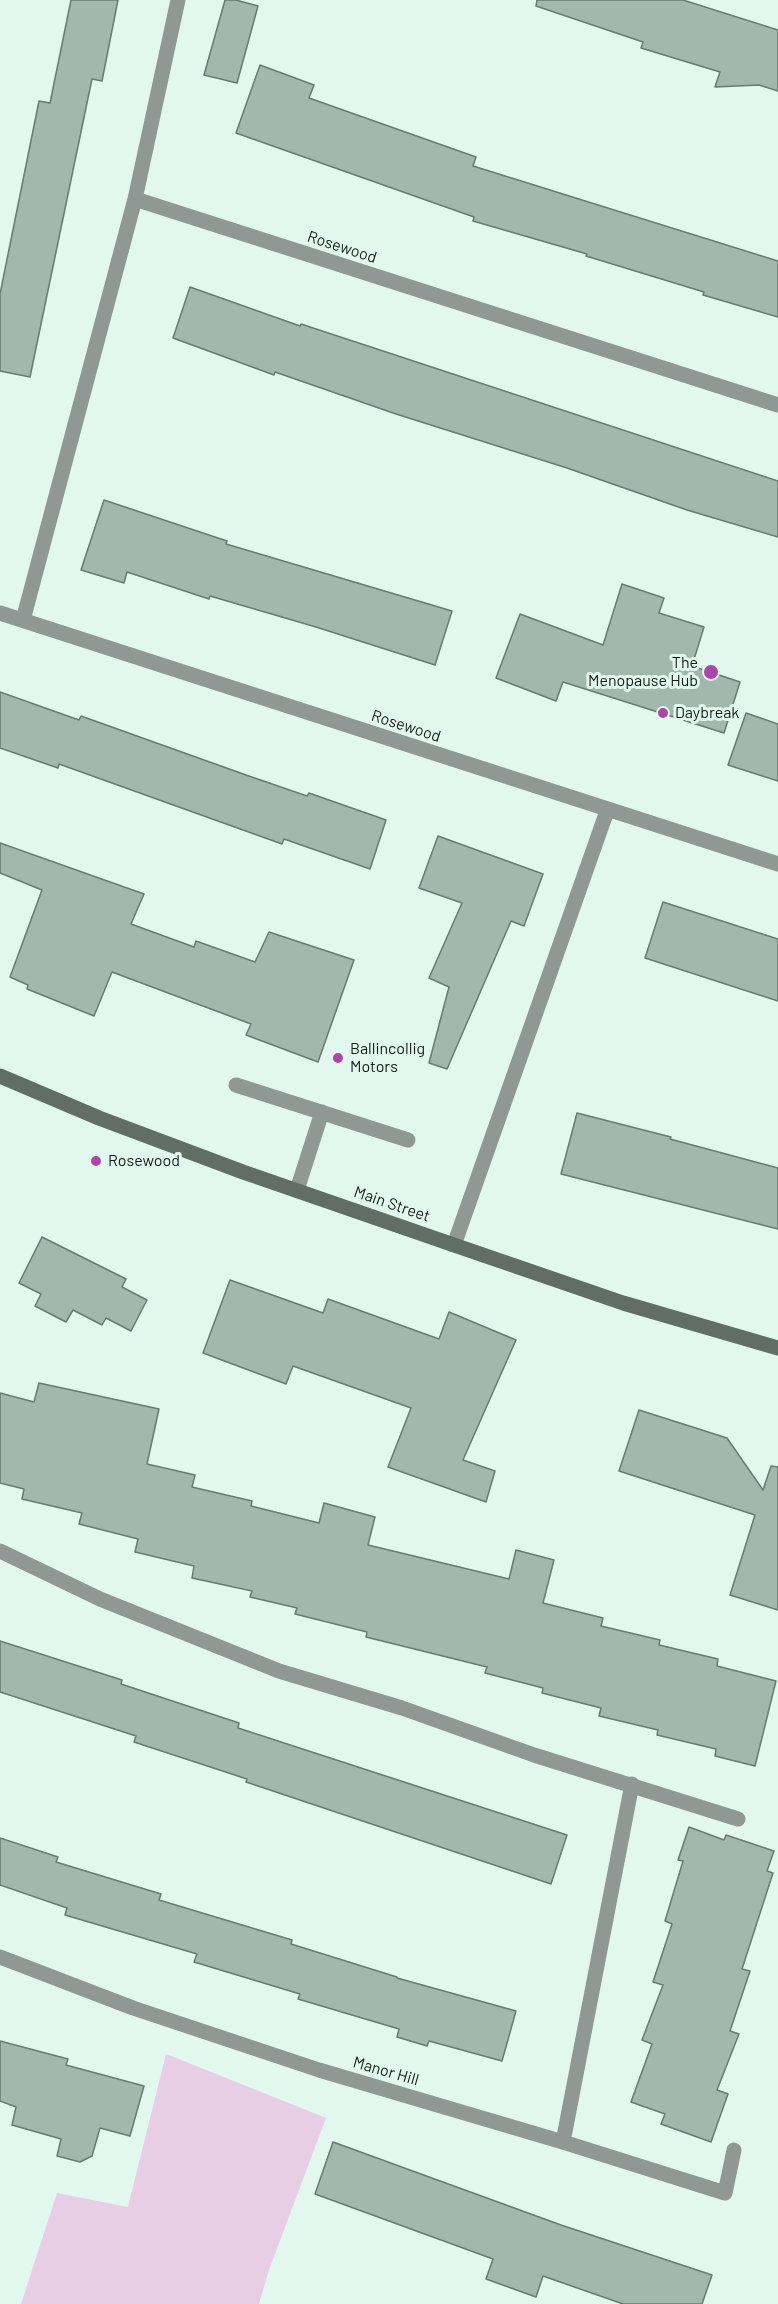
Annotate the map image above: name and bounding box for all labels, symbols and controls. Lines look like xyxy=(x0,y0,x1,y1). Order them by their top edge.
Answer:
street label: Rosewood xyxy=(305,227,379,267)
place label: The Menopause Hub xyxy=(588,653,698,691)
marker: The Menopause Hub xyxy=(702,663,720,681)
place label: Daybreak xyxy=(675,703,739,723)
street label: Rosewood xyxy=(369,706,443,746)
marker: Daybreak xyxy=(656,706,670,720)
place label: Ballincollig Motors xyxy=(350,1039,425,1077)
marker: Ballincollig Motors xyxy=(331,1051,345,1065)
place label: Rosewood xyxy=(108,1151,180,1171)
marker: Rosewood xyxy=(89,1154,103,1168)
street label: Main Street xyxy=(351,1182,433,1226)
street label: Manor Hill xyxy=(351,2052,421,2090)

